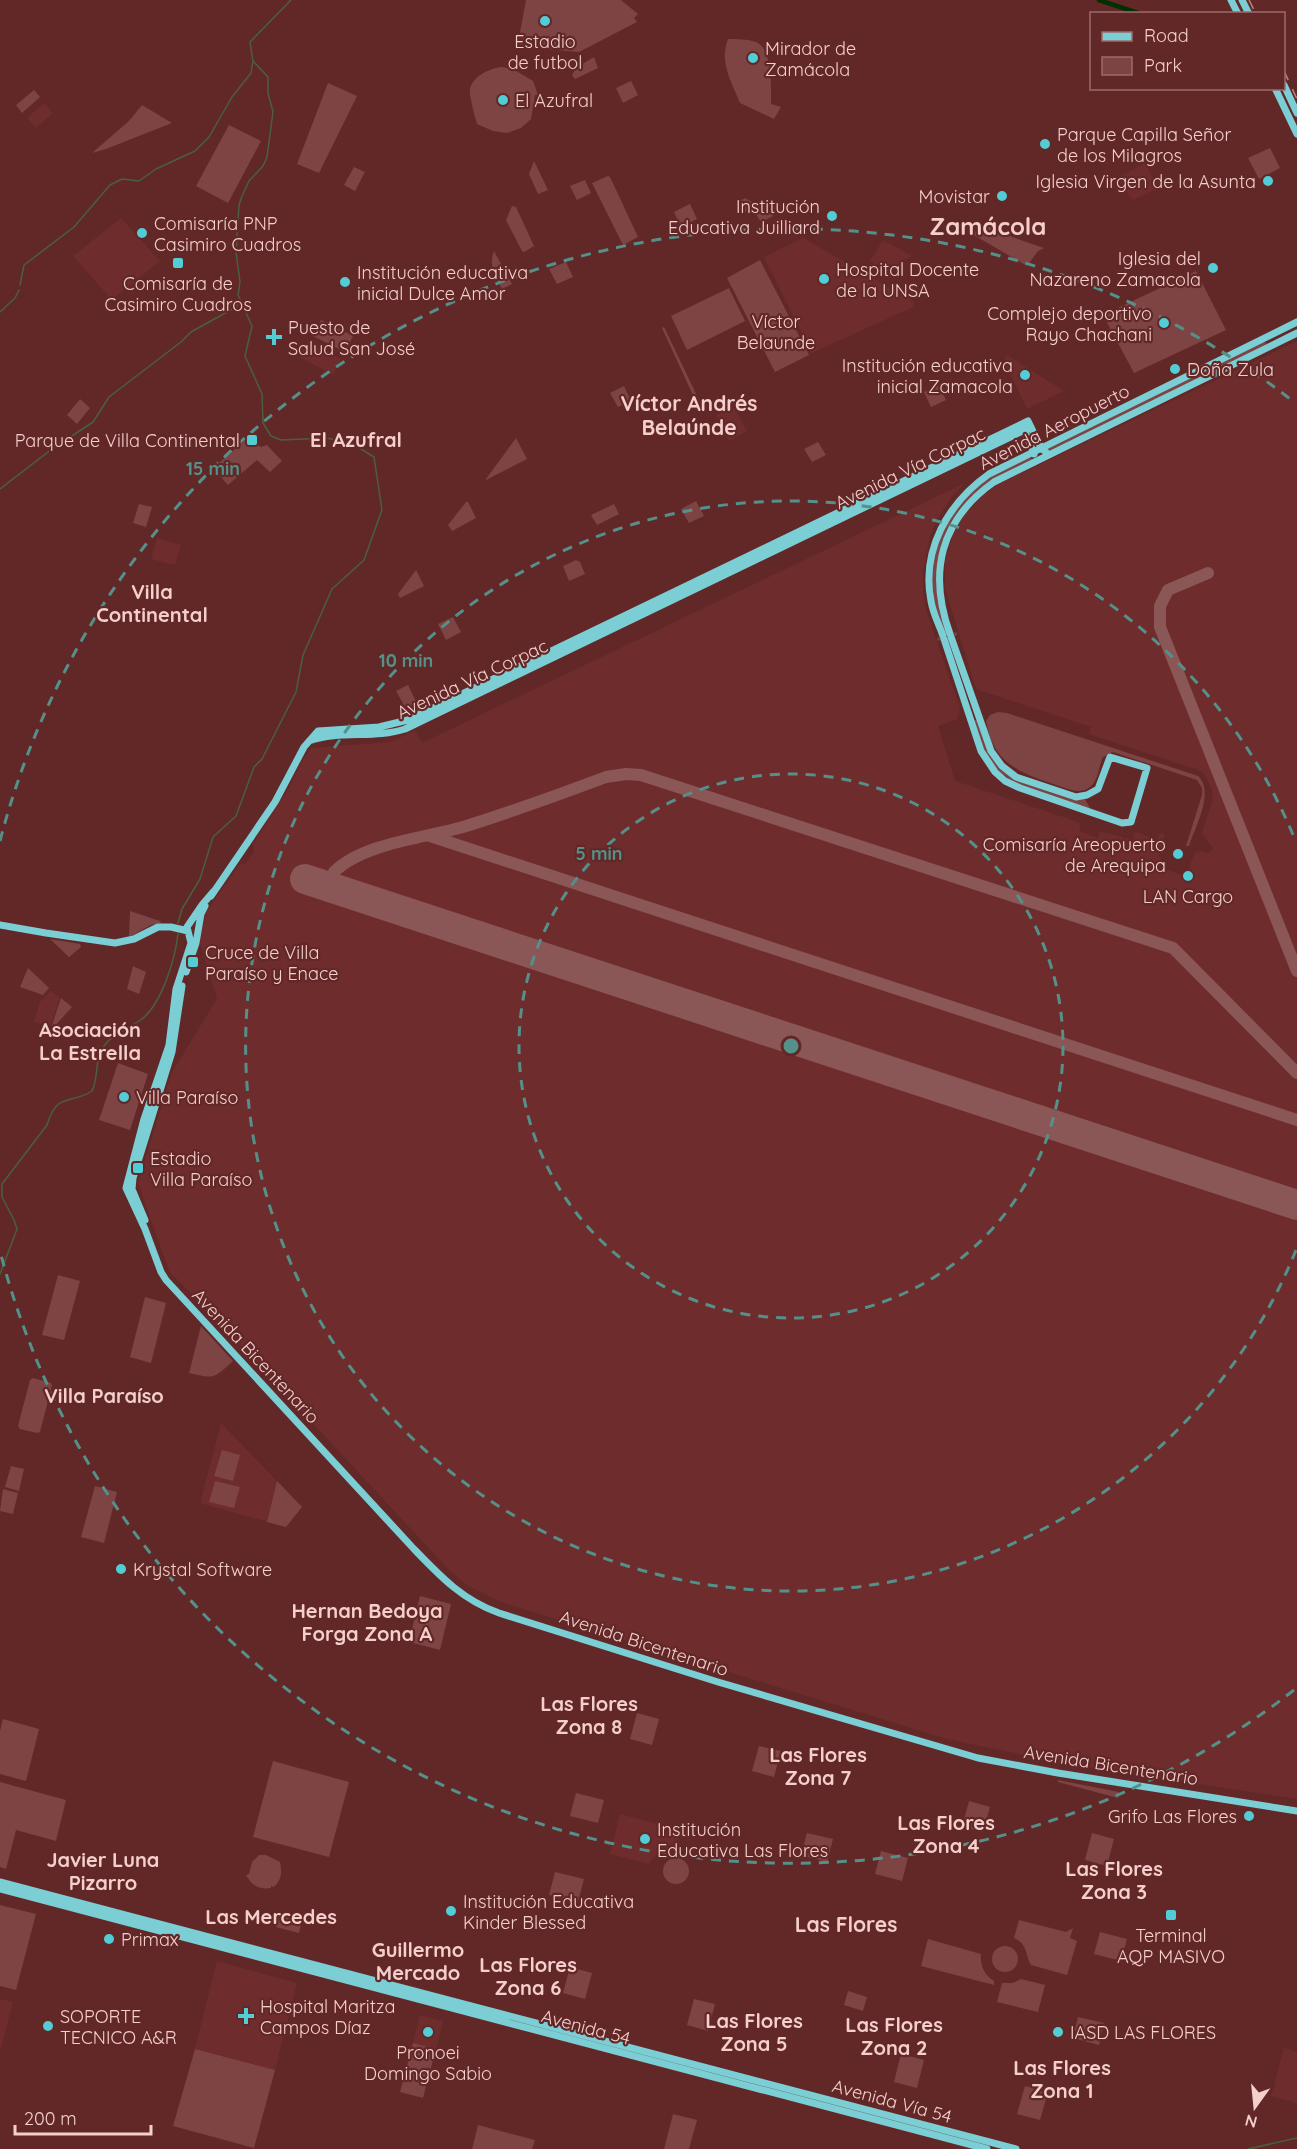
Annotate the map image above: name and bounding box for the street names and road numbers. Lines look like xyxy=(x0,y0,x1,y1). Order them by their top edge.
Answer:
street label: Avenida Aeropuerto xyxy=(975,379,1133,475)
street label: Avenida Vía Corpac xyxy=(831,422,989,514)
street label: Avenida Vía Corpac xyxy=(393,634,551,724)
street label: Avenida Bicentenario xyxy=(187,1284,325,1428)
street label: Avenida Bicentenario xyxy=(557,1605,731,1681)
street label: Avenida Bicentenario xyxy=(1022,1740,1200,1790)
street label: Avenida 54 xyxy=(539,2004,633,2050)
street label: Avenida Vía 54 xyxy=(830,2074,954,2128)

